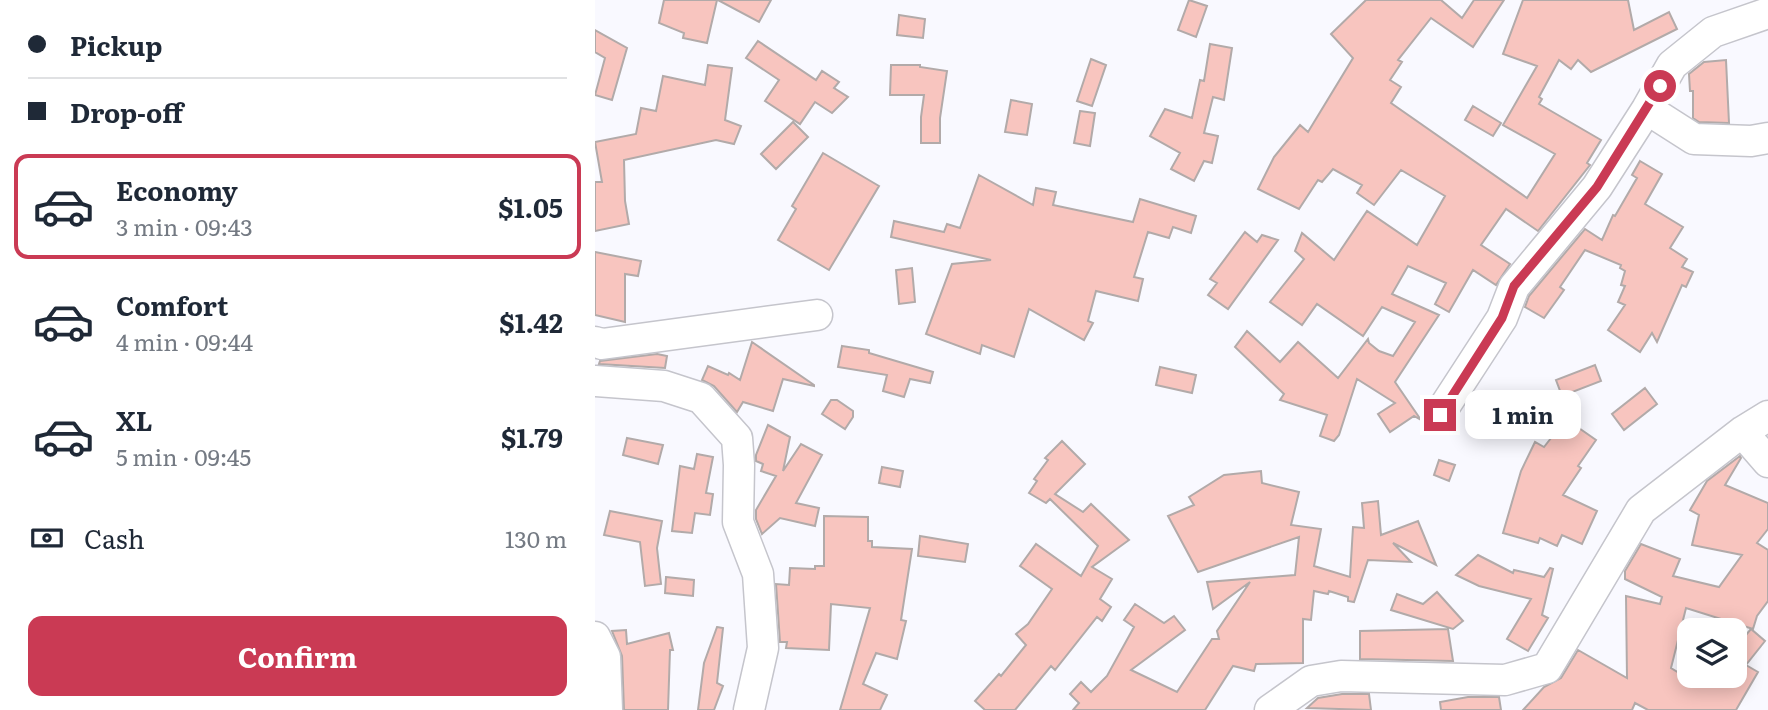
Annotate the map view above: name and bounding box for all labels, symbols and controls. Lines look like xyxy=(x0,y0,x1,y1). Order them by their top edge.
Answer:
text: Pickup xyxy=(70,25,162,64)
route start xyxy=(1644,70,1676,102)
text: Drop-off xyxy=(70,92,183,131)
text: Economy xyxy=(116,170,238,209)
icon: car xyxy=(32,175,95,238)
text: $1.05 xyxy=(498,187,563,226)
text: 3 min · 09:43 xyxy=(116,209,253,243)
text: Comfort xyxy=(116,285,228,324)
icon: car xyxy=(32,290,95,353)
text: $1.42 xyxy=(499,302,563,341)
text: 4 min · 09:44 xyxy=(116,324,253,358)
callout: 1 min xyxy=(1465,390,1580,440)
text: 1 min xyxy=(1492,397,1554,431)
route end xyxy=(1424,399,1456,431)
text: XL xyxy=(116,400,153,439)
icon: car xyxy=(32,405,95,468)
text: $1.79 xyxy=(501,417,563,456)
text: 5 min · 09:45 xyxy=(116,439,251,473)
text: Cash xyxy=(84,518,145,557)
icon: cash xyxy=(28,519,66,557)
text: 130 m xyxy=(505,521,567,555)
button: Confirm xyxy=(28,616,567,696)
map controls xyxy=(1677,618,1747,688)
button: layers xyxy=(1677,618,1747,688)

